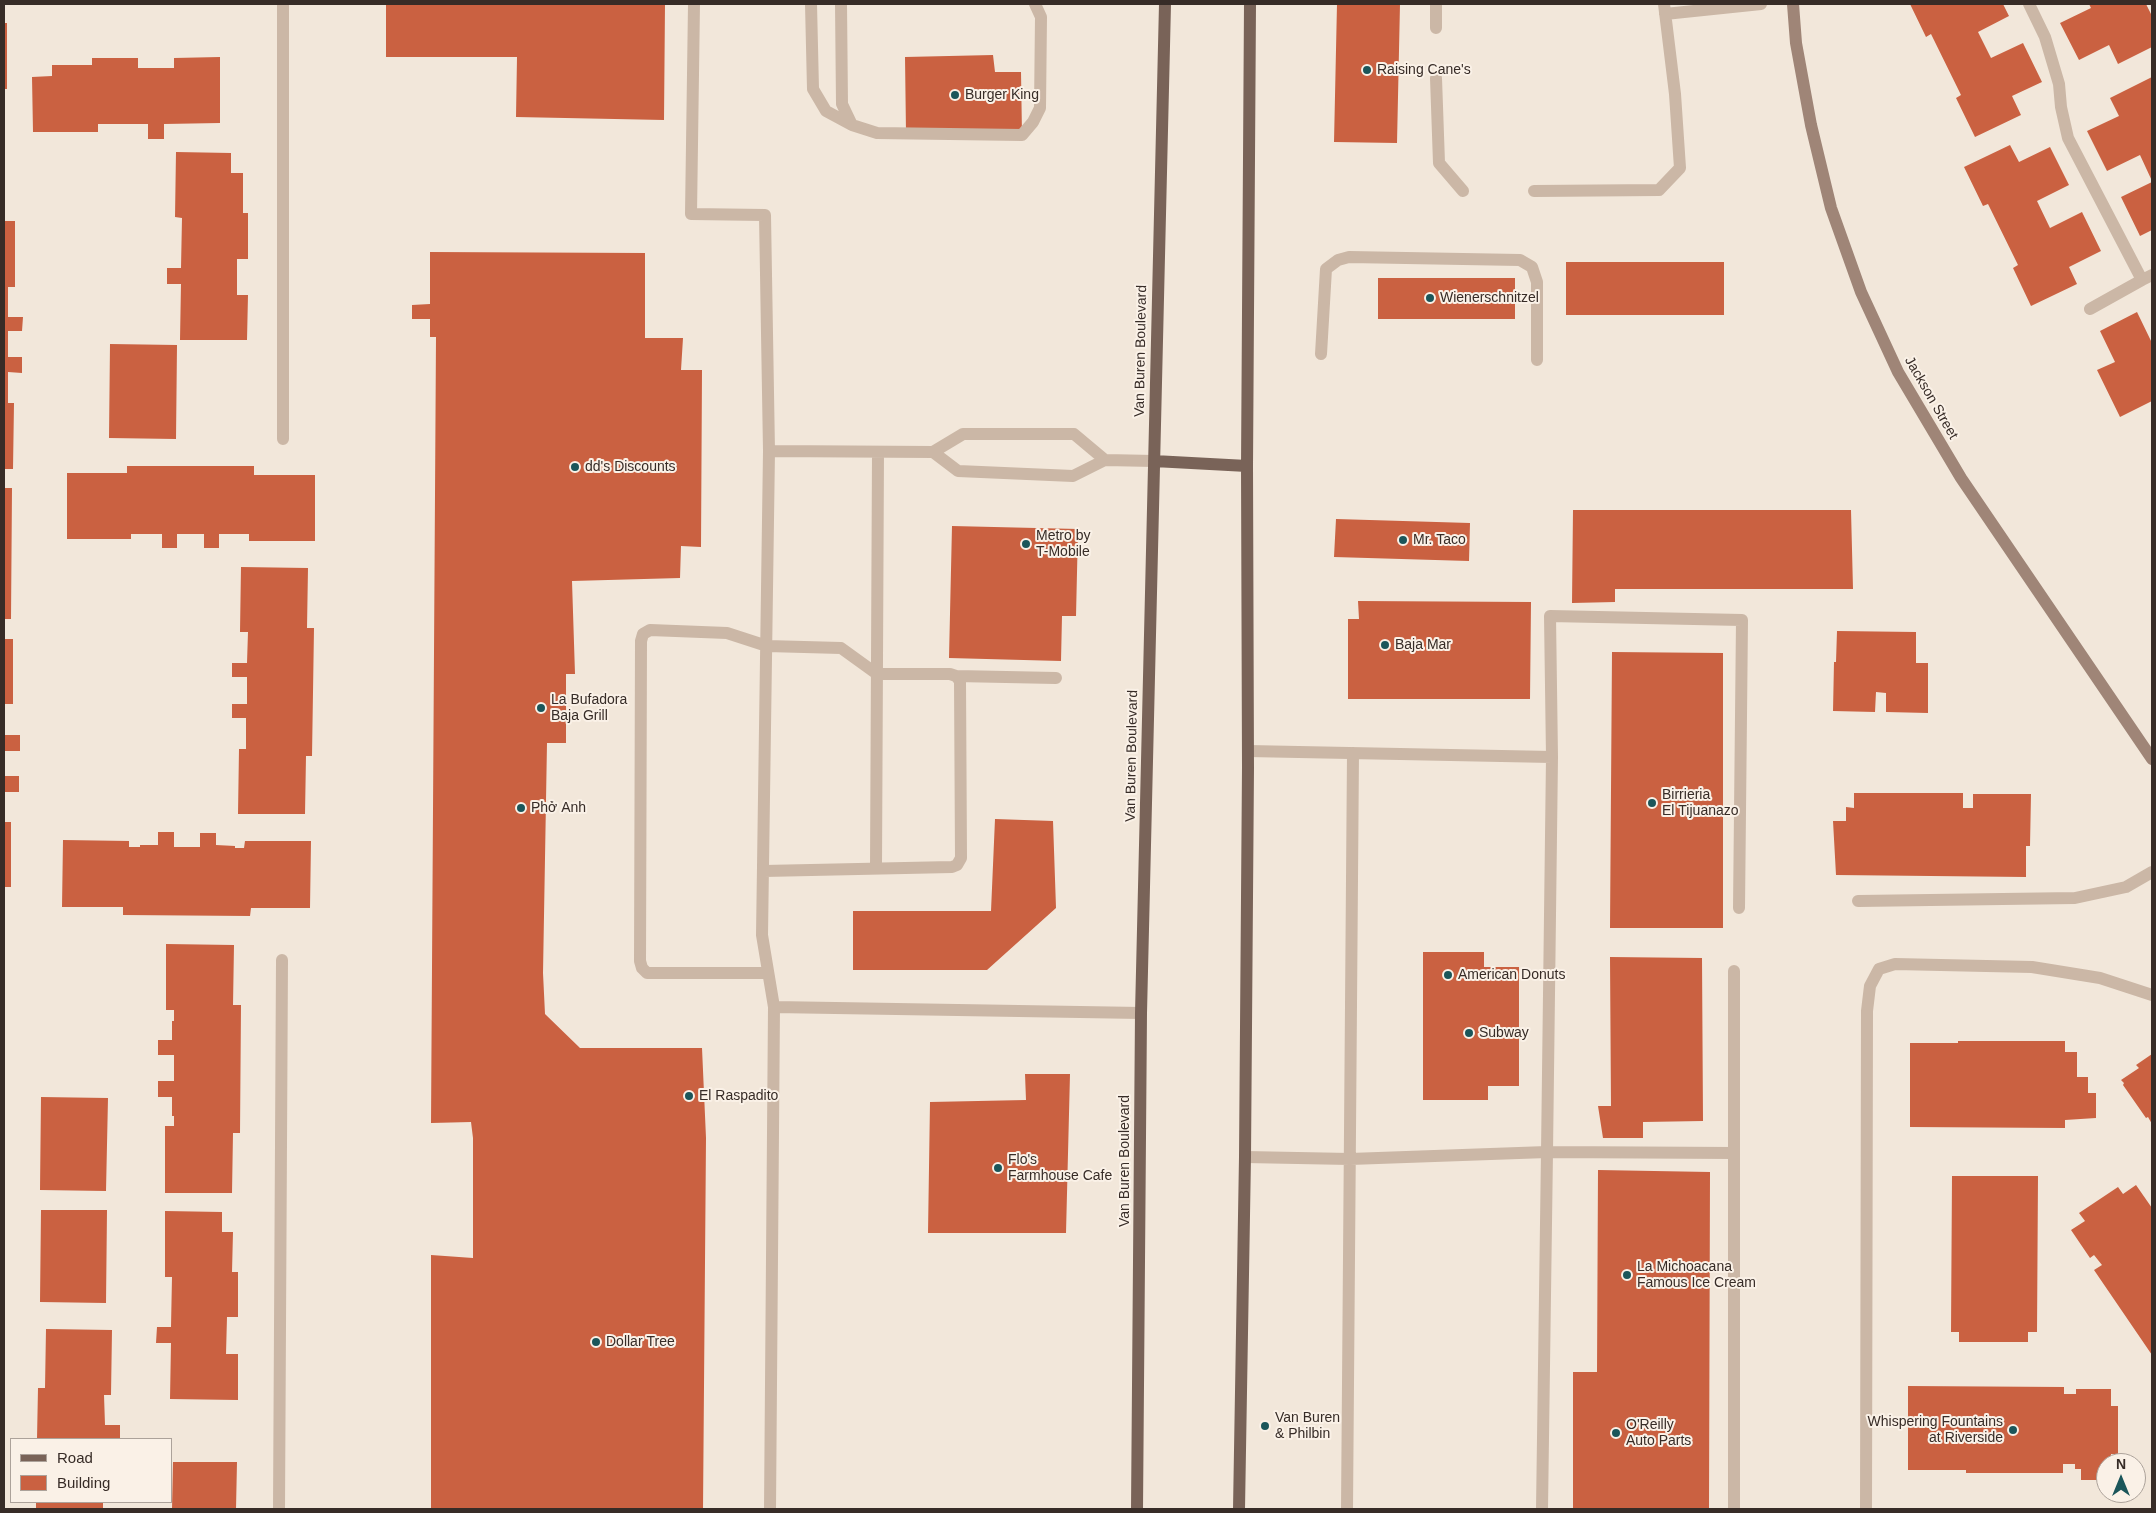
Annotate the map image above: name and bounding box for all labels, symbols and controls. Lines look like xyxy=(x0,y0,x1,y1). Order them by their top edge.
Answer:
place label: Raising Cane's xyxy=(1377,62,1471,78)
marker: Raising Cane's xyxy=(1361,64,1373,76)
place label: Burger King xyxy=(965,87,1039,103)
marker: Burger King xyxy=(949,89,961,101)
street label: Van Buren Boulevard xyxy=(1131,285,1151,417)
place label: Wienerschnitzel xyxy=(1440,290,1539,306)
marker: Wienerschnitzel xyxy=(1424,292,1436,304)
street label: Jackson Street xyxy=(1901,354,1961,442)
place label: dd's Discounts xyxy=(585,459,676,475)
marker: dd's Discounts xyxy=(569,461,581,473)
place label: Metro by T-Mobile xyxy=(1036,528,1090,560)
place label: Mr. Taco xyxy=(1413,532,1466,548)
marker: Mr. Taco xyxy=(1397,534,1409,546)
marker: Metro by T-Mobile xyxy=(1020,538,1032,550)
place label: Baja Mar xyxy=(1395,637,1451,653)
marker: Baja Mar xyxy=(1379,639,1391,651)
street label: Van Buren Boulevard xyxy=(1122,690,1142,822)
place label: La Bufadora Baja Grill xyxy=(551,692,627,724)
marker: La Bufadora Baja Grill xyxy=(535,702,547,714)
place label: Birrieria El Tijuanazo xyxy=(1662,787,1739,820)
marker: Birrieria El Tijuanazo xyxy=(1646,797,1658,809)
place label: Phở Anh xyxy=(531,800,586,816)
marker: Phở Anh xyxy=(515,802,527,814)
place label: American Donuts xyxy=(1458,967,1565,983)
marker: American Donuts xyxy=(1442,969,1454,981)
place label: Subway xyxy=(1479,1025,1529,1041)
marker: Subway xyxy=(1463,1027,1475,1039)
place label: El Raspadito xyxy=(699,1088,778,1104)
marker: El Raspadito xyxy=(683,1090,695,1102)
street label: Van Buren Boulevard xyxy=(1117,1095,1133,1227)
place label: Flo's Farmhouse Cafe xyxy=(1008,1152,1112,1184)
marker: Flo's Farmhouse Cafe xyxy=(992,1162,1004,1174)
place label: La Michoacana Famous Ice Cream xyxy=(1637,1259,1756,1292)
marker: La Michoacana Famous Ice Cream xyxy=(1621,1269,1633,1281)
place label: Dollar Tree xyxy=(606,1334,675,1350)
marker: Dollar Tree xyxy=(590,1336,602,1348)
place label: Van Buren & Philbin xyxy=(1275,1410,1340,1442)
place label: Whispering Fountains at Riverside xyxy=(1868,1414,2003,1446)
place label: O'Reilly Auto Parts xyxy=(1626,1417,1691,1450)
marker: Van Buren & Philbin xyxy=(1259,1420,1271,1432)
marker: Whispering Fountains at Riverside xyxy=(2007,1424,2019,1436)
marker: O'Reilly Auto Parts xyxy=(1610,1427,1622,1439)
legend xyxy=(10,1438,172,1503)
text: Road xyxy=(57,1449,93,1466)
north arrow xyxy=(2096,1453,2146,1503)
text: N xyxy=(2116,1456,2126,1472)
text: Building xyxy=(57,1474,110,1491)

